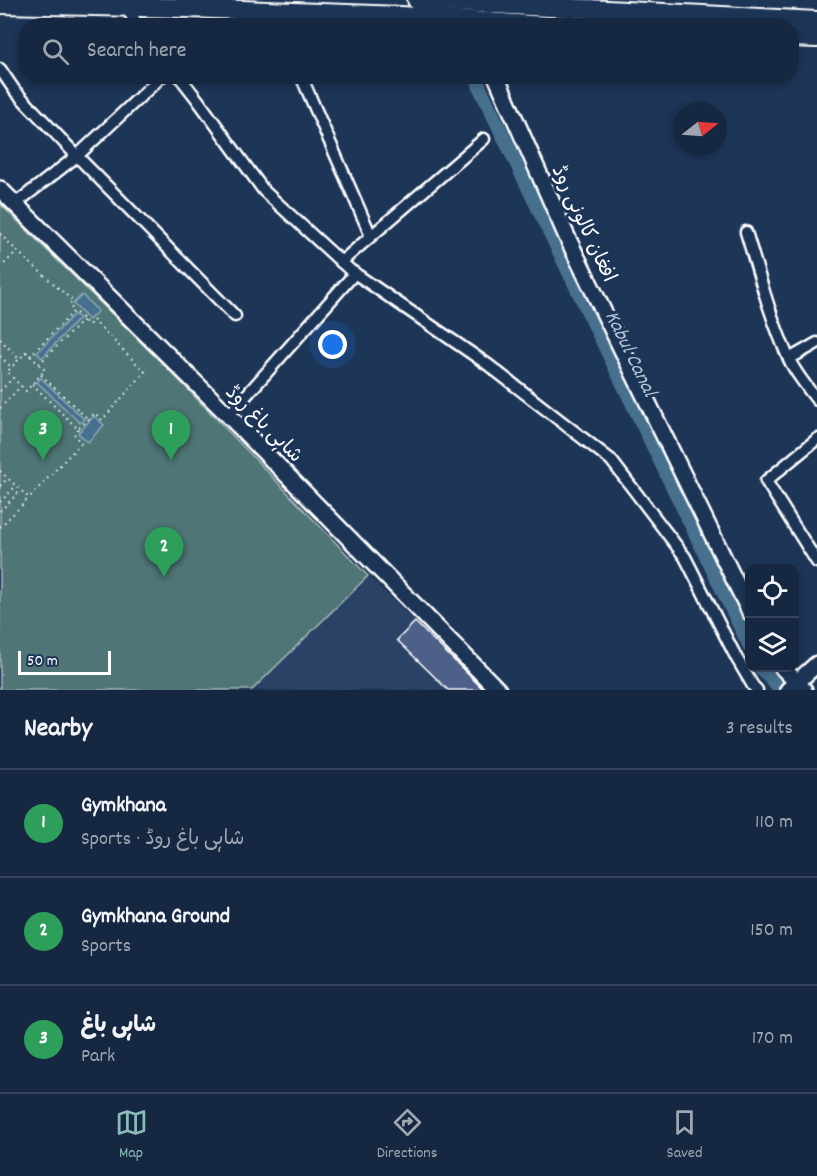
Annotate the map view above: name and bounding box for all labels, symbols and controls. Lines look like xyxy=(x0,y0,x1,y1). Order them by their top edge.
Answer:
search box xyxy=(18,18,799,84)
icon: search xyxy=(39,35,72,68)
text: Search here xyxy=(87,36,186,67)
north arrow xyxy=(673,102,727,156)
street label: افغان کالونی روڈ xyxy=(543,161,622,287)
water label: Kabul Canal xyxy=(596,306,664,404)
your location xyxy=(318,330,347,359)
street label: شاہی باغ روڈ xyxy=(218,380,308,470)
pin: 3 xyxy=(24,410,63,460)
pin: 1 xyxy=(152,410,190,460)
pin: 2 xyxy=(144,528,184,577)
map controls xyxy=(745,564,799,672)
button: locate xyxy=(745,564,799,618)
button: layers xyxy=(745,618,799,672)
scale bar xyxy=(18,648,111,676)
text: 50 m xyxy=(27,650,58,673)
text: Nearby xyxy=(24,711,92,748)
text: 3 results xyxy=(726,715,793,743)
text: Gymkhana xyxy=(81,791,166,822)
text: 1 xyxy=(41,809,46,837)
text: 110 m xyxy=(755,809,793,837)
text: Sports · شاہی باغ روڈ xyxy=(81,826,244,854)
text: Gymkhana Ground xyxy=(81,902,230,933)
text: 2 xyxy=(39,917,48,945)
text: 150 m xyxy=(750,917,793,945)
text: Sports xyxy=(81,933,131,961)
text: شاہی باغ xyxy=(81,1011,156,1042)
text: 3 xyxy=(39,1025,48,1053)
text: 170 m xyxy=(752,1025,793,1053)
text: Park xyxy=(81,1043,115,1071)
tab: Map xyxy=(115,1106,148,1165)
tab: Directions xyxy=(377,1106,437,1165)
tab: Saved xyxy=(667,1106,702,1165)

